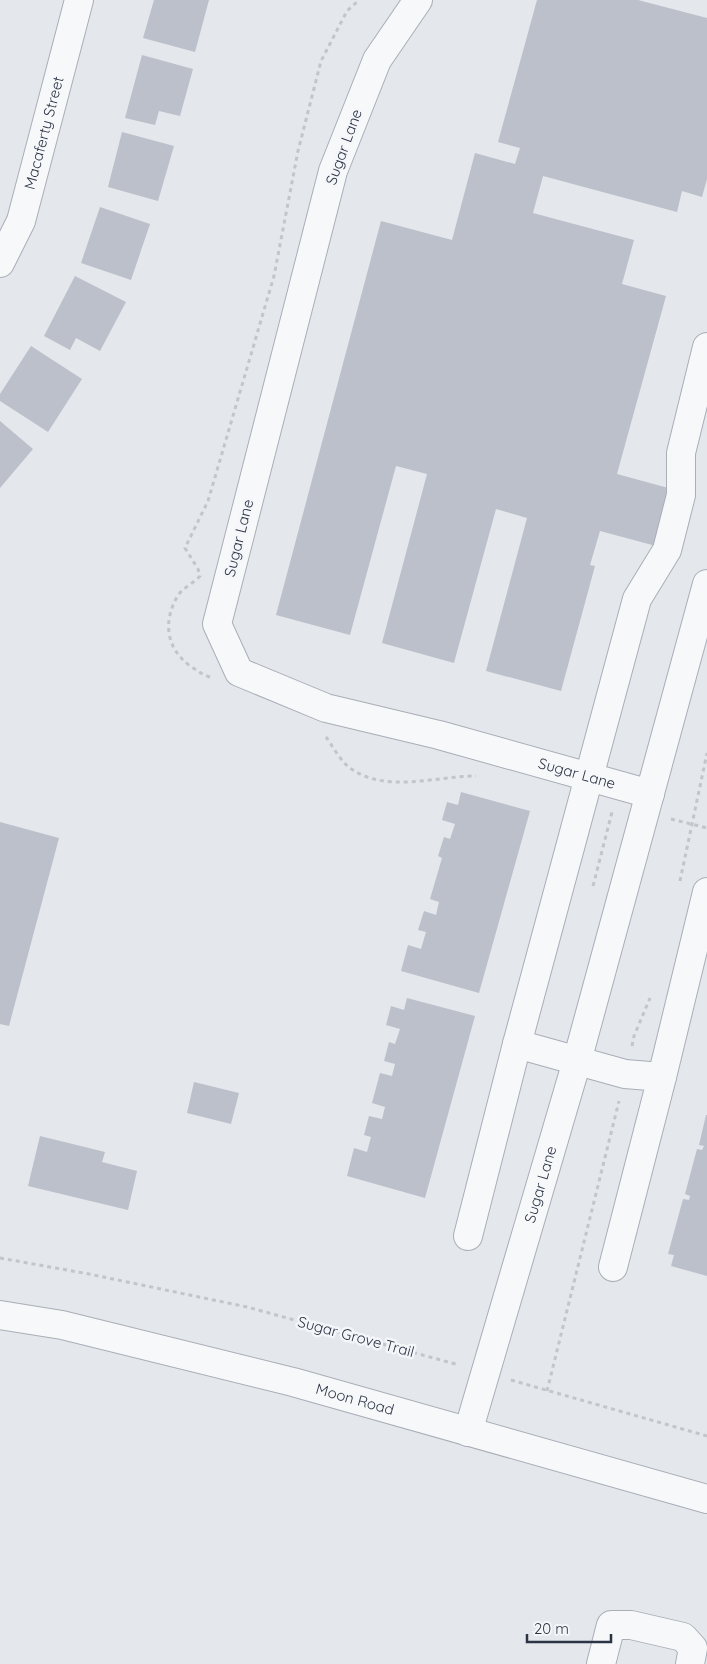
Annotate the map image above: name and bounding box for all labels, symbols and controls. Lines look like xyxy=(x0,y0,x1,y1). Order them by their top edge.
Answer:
street label: Macaferty Street xyxy=(20,74,68,191)
street label: Sugar Lane xyxy=(321,106,366,187)
street label: Sugar Lane xyxy=(220,497,257,579)
street label: Sugar Lane xyxy=(536,753,618,793)
street label: Sugar Lane xyxy=(520,1144,561,1225)
street label: Sugar Grove Trail xyxy=(296,1312,416,1361)
street label: Moon Road xyxy=(314,1379,396,1419)
scale bar xyxy=(527,1612,611,1644)
text: 20 m xyxy=(534,1619,569,1638)

